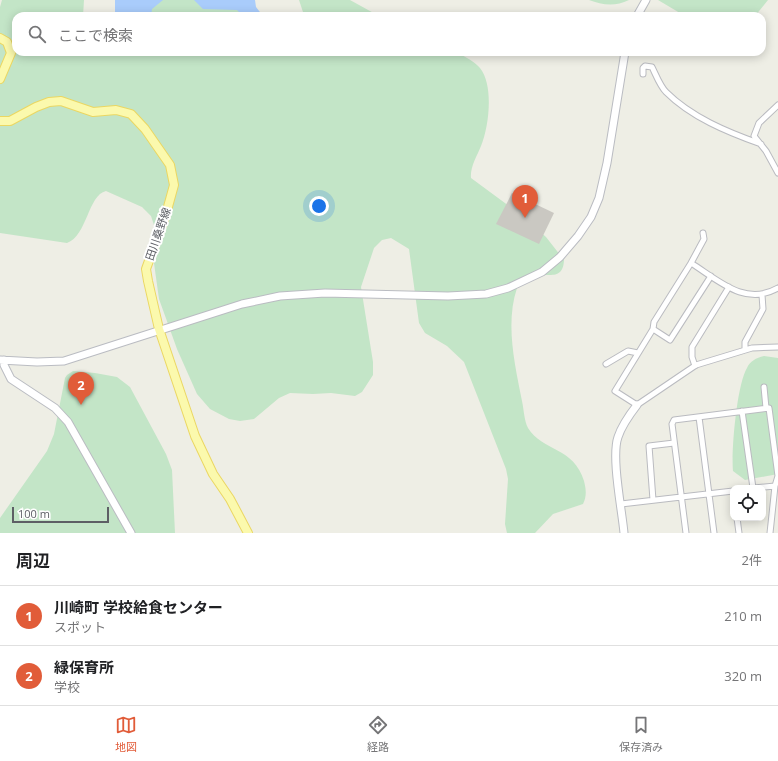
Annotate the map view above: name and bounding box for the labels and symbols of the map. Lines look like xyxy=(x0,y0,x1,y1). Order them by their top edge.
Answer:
pin: 1 xyxy=(512,185,538,218)
your location xyxy=(309,196,329,216)
street label: 田川桑野線 xyxy=(141,205,174,262)
pin: 2 xyxy=(68,372,94,405)
scale bar xyxy=(12,505,109,524)

